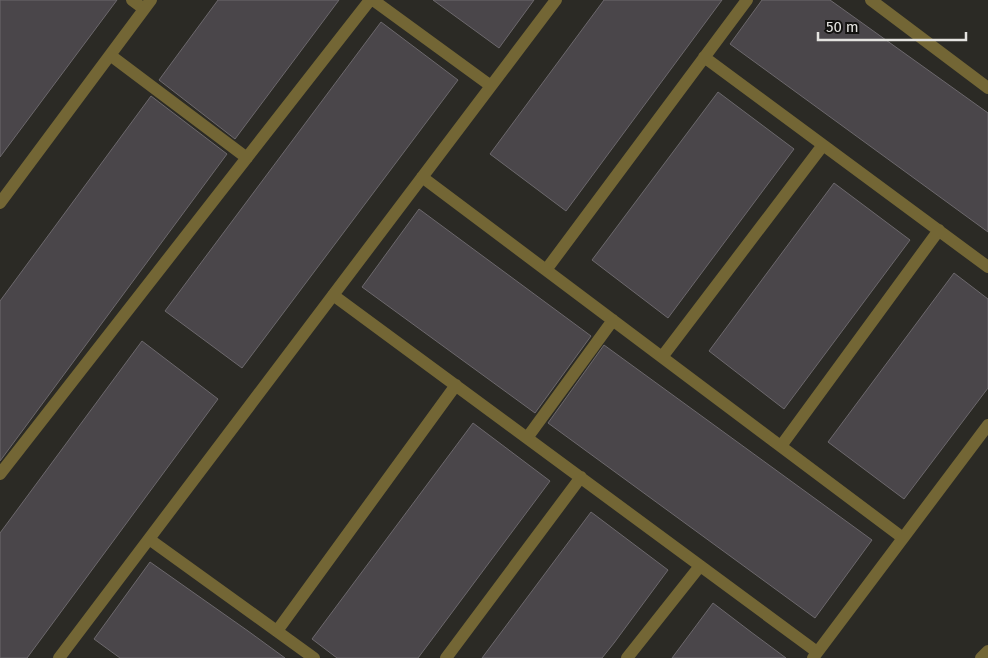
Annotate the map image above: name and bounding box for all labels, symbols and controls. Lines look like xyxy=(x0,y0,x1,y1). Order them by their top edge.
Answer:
scale bar xyxy=(818,10,966,42)
text: 50 m xyxy=(826,18,859,36)

